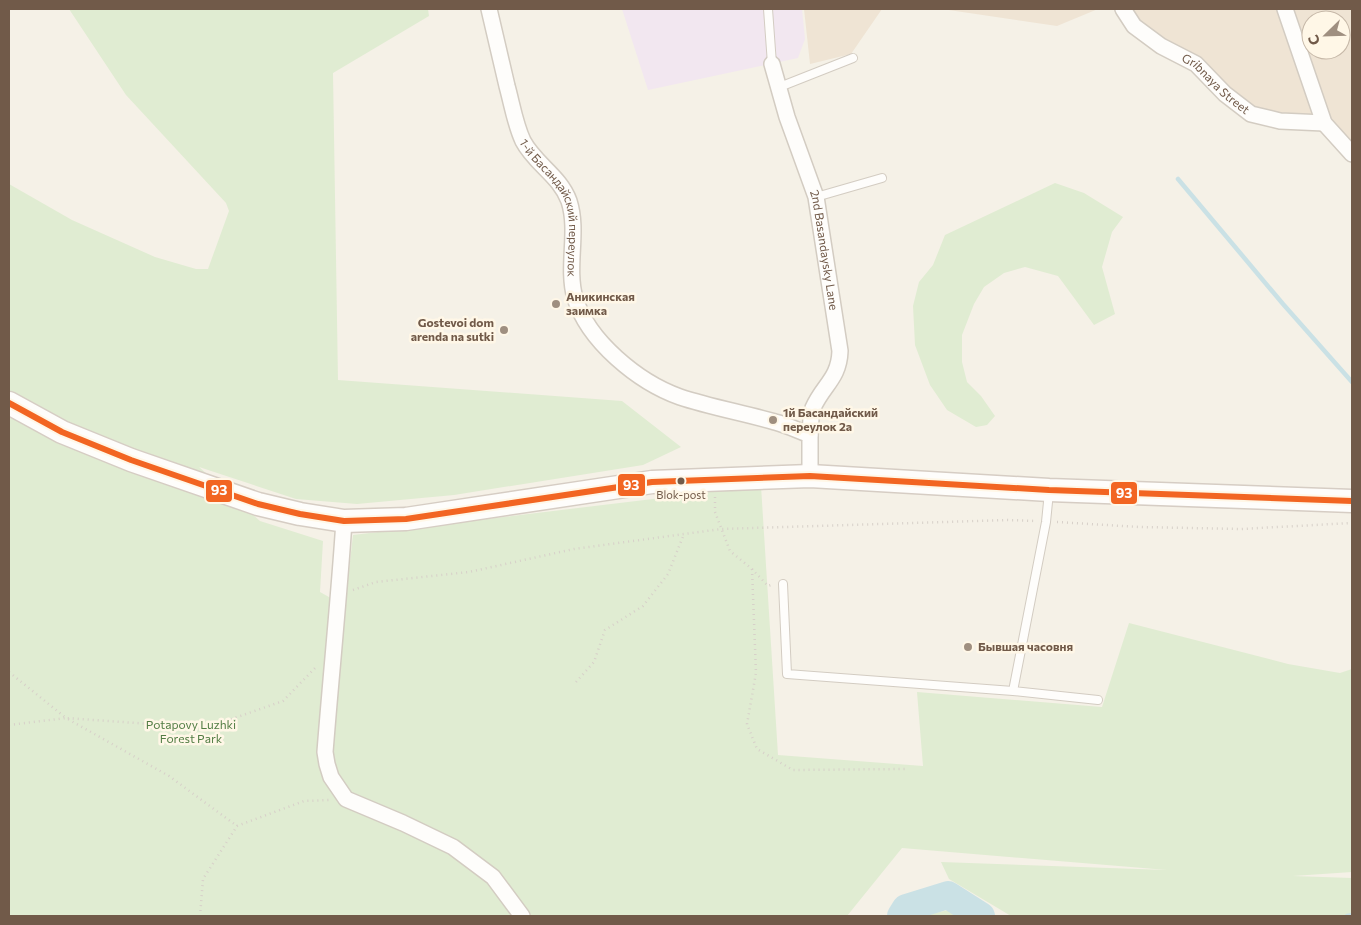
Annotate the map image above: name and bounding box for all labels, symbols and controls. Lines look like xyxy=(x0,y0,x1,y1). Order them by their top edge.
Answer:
north arrow xyxy=(1301,10,1351,60)
text: С xyxy=(1304,33,1323,48)
street label: Gribnaya Street xyxy=(1180,50,1253,116)
street label: 1-й Басандайский переулок xyxy=(517,136,581,278)
street label: 2nd Basandaysky Lane xyxy=(808,188,842,311)
place label: Аникинская заимка xyxy=(566,289,635,317)
marker: Аникинская заимка xyxy=(550,298,562,310)
place label: Gostevoi dom arenda na sutki xyxy=(411,315,494,343)
marker: Gostevoi dom arenda na sutki xyxy=(498,324,510,336)
place label: 1й Басандайский переулок 2а xyxy=(783,405,878,433)
marker: 1й Басандайский переулок 2а xyxy=(767,414,779,426)
line badge: 93 xyxy=(617,473,646,497)
text: 93 xyxy=(623,476,639,493)
marker: Blok-post xyxy=(676,476,686,486)
line badge: 93 xyxy=(205,479,233,503)
text: 93 xyxy=(211,481,227,498)
line badge: 93 xyxy=(1110,481,1138,505)
text: 93 xyxy=(1116,484,1132,501)
place label: Blok-post xyxy=(656,488,706,501)
place label: Бывшая часовня xyxy=(978,639,1073,653)
marker: Бывшая часовня xyxy=(962,641,974,653)
park label: Potapovy Luzhki Forest Park xyxy=(146,717,236,745)

